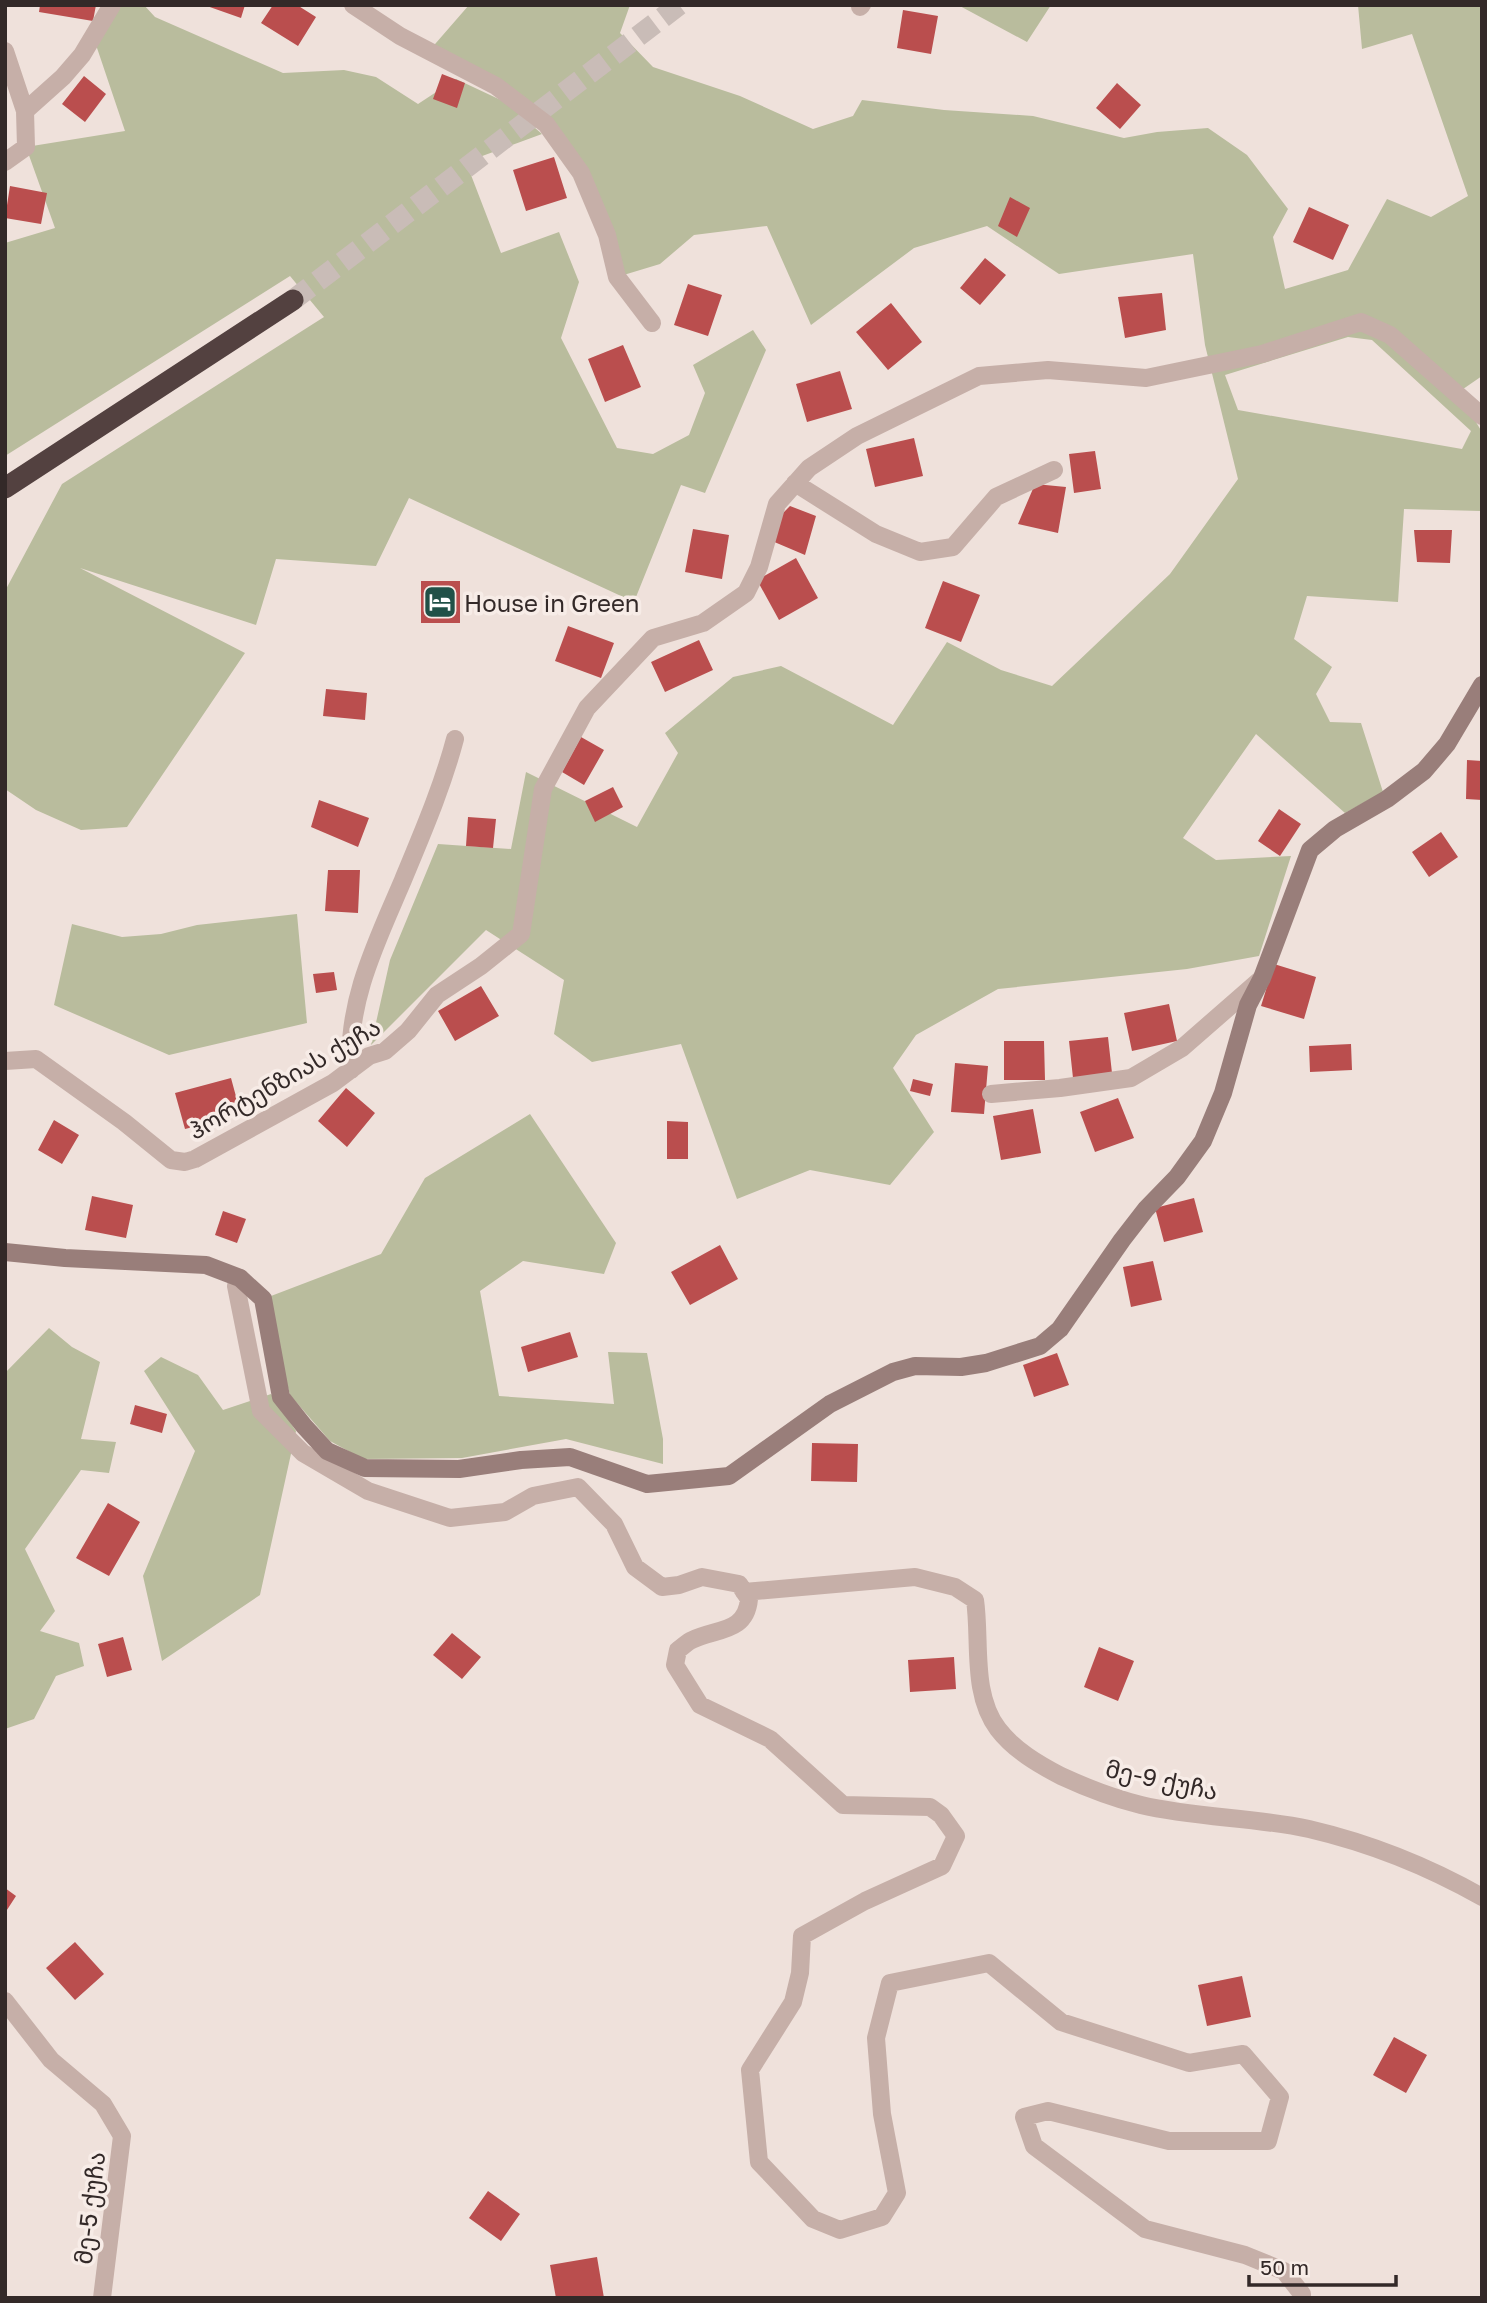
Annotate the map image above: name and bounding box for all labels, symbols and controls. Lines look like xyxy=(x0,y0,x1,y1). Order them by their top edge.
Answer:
hotel icon: House in Green xyxy=(421,583,459,621)
place label: House in Green xyxy=(464,588,640,617)
street label: ჰორტენზიას ქუჩა xyxy=(183,1011,386,1146)
street label: მე-9 ქუჩა xyxy=(1103,1753,1221,1806)
street label: მე-5 ქუჩა xyxy=(68,2150,111,2266)
scale bar xyxy=(1249,2244,1396,2288)
text: 50 m xyxy=(1260,2254,1309,2280)

